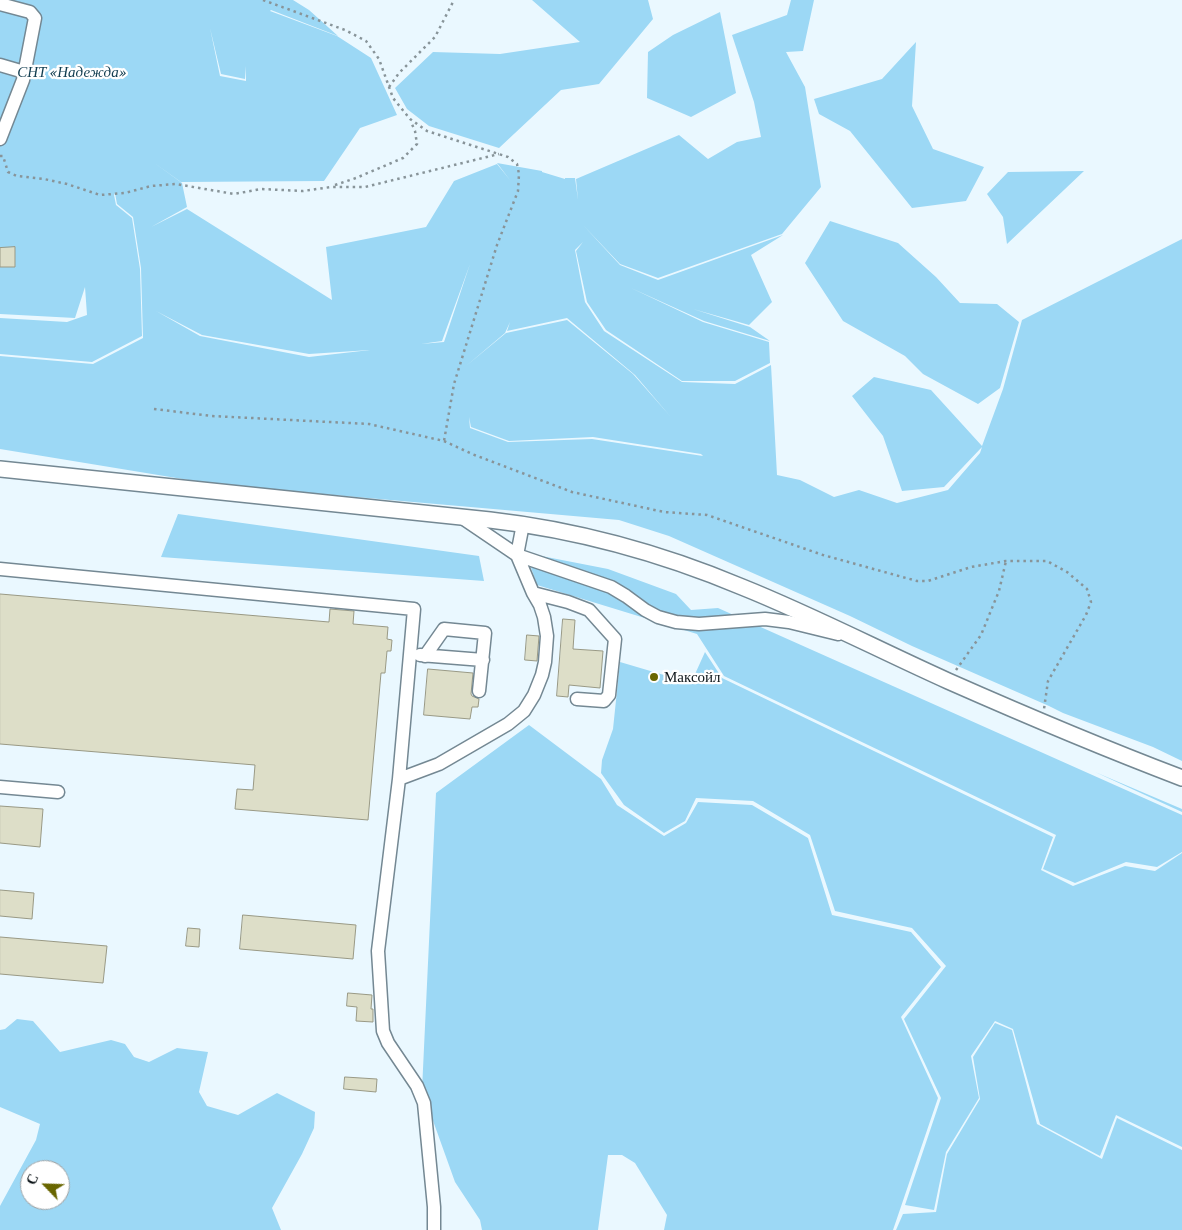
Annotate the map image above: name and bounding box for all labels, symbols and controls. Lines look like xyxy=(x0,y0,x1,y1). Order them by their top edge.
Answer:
park label: СНТ «Надежда» xyxy=(17,63,127,81)
place label: Максойл xyxy=(664,668,721,686)
marker: Максойл xyxy=(648,671,660,683)
north arrow xyxy=(20,1160,70,1210)
text: С xyxy=(23,1171,42,1187)

